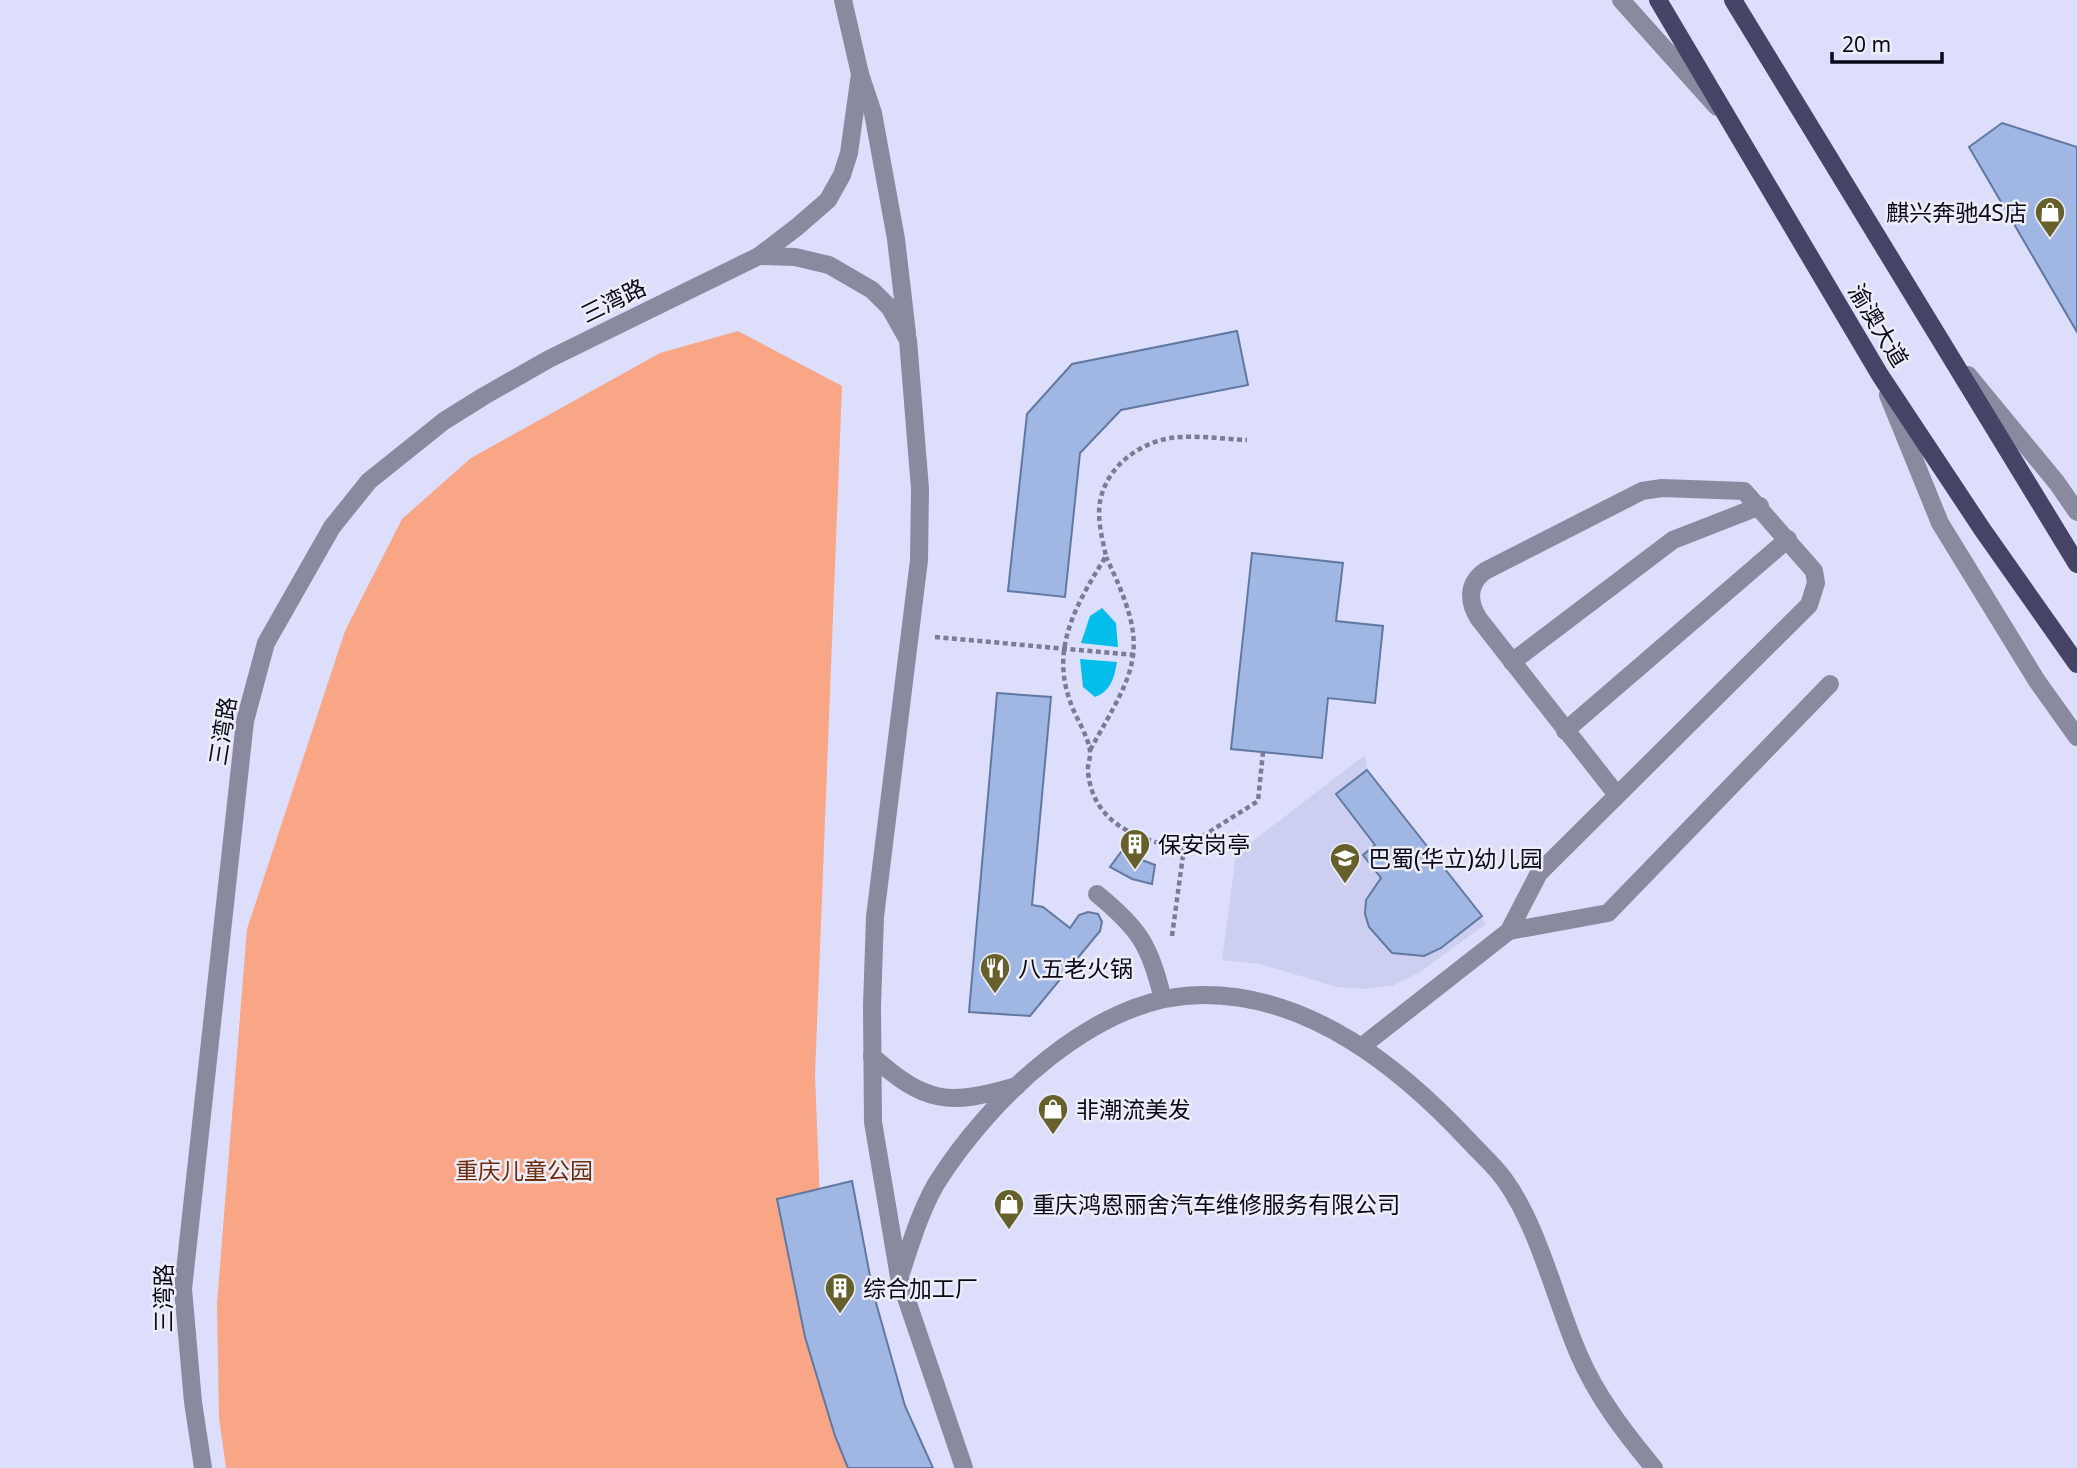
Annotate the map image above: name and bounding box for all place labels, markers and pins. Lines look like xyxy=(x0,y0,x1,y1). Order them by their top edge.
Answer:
shop icon: 麒兴奔驰4S店 xyxy=(2033,195,2067,239)
place label: 麒兴奔驰4S店 xyxy=(1886,196,2027,228)
building icon: 保安岗亭 xyxy=(1118,827,1152,871)
place label: 保安岗亭 xyxy=(1158,828,1250,860)
school or university icon: 巴蜀(华立)幼儿园 xyxy=(1328,841,1362,885)
place label: 巴蜀(华立)幼儿园 xyxy=(1368,842,1543,874)
restaurant icon: 八五老火锅 xyxy=(978,951,1012,995)
place label: 八五老火锅 xyxy=(1018,952,1133,984)
shop icon: 非潮流美发 xyxy=(1036,1092,1070,1136)
place label: 非潮流美发 xyxy=(1076,1093,1191,1125)
shop icon: 重庆鸿恩丽舍汽车维修服务有限公司 xyxy=(992,1187,1026,1231)
place label: 重庆鸿恩丽舍汽车维修服务有限公司 xyxy=(1032,1188,1400,1220)
building icon: 综合加工厂 xyxy=(823,1271,857,1315)
place label: 综合加工厂 xyxy=(863,1272,978,1304)

